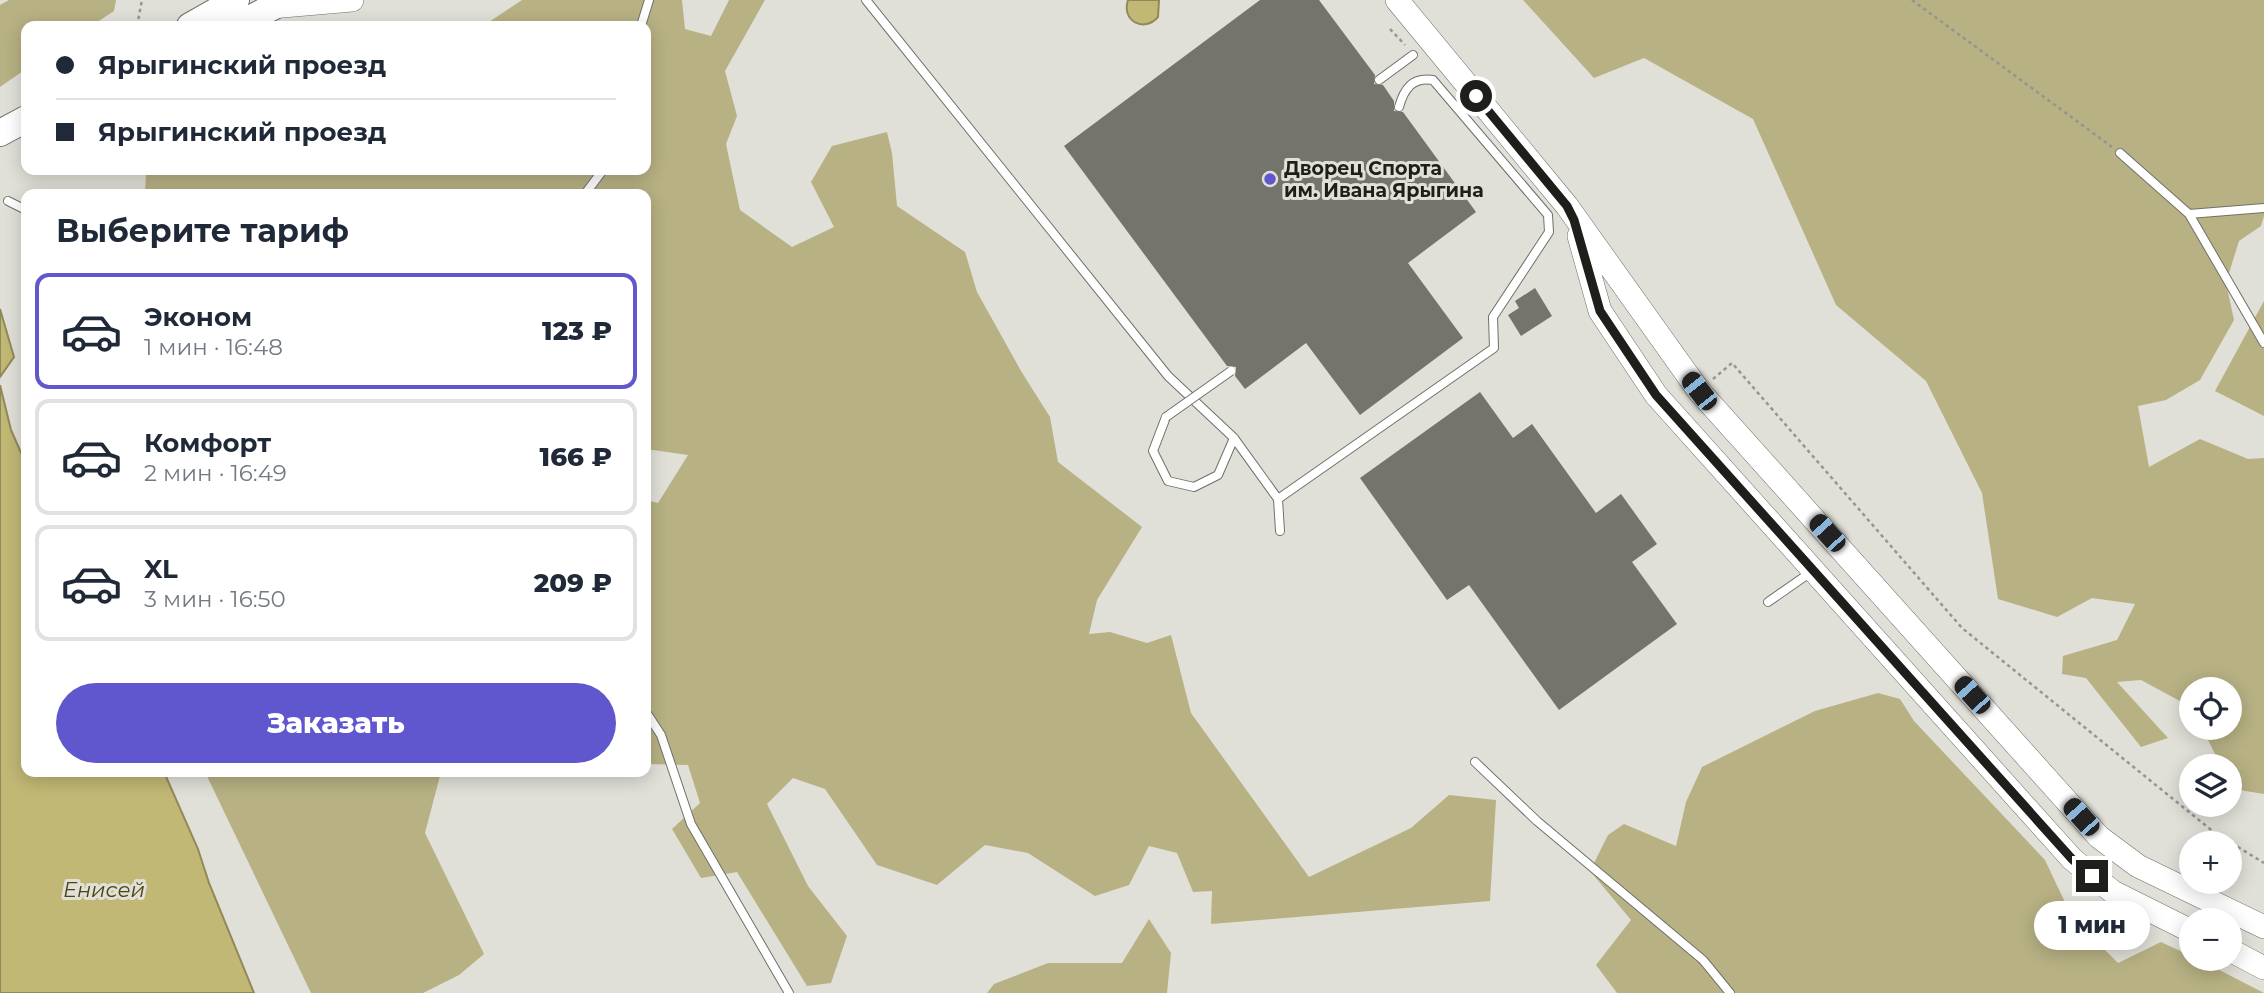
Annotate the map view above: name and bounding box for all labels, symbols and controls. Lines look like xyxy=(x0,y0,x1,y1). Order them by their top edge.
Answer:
text: Ярыгинский проезд xyxy=(98,49,386,81)
route start xyxy=(1460,80,1492,112)
text: Ярыгинский проезд xyxy=(98,116,386,148)
place label: Дворец Спорта им. Ивана Ярыгина xyxy=(1284,157,1484,202)
marker: Дворец Спорта им. Ивана Ярыгина xyxy=(1262,171,1278,187)
text: Выберите тариф xyxy=(56,211,349,250)
icon: car xyxy=(60,300,123,363)
text: Эконом xyxy=(144,301,252,333)
text: 123 ₽ xyxy=(542,315,612,347)
text: 1 мин · 16:48 xyxy=(144,333,283,361)
car xyxy=(1678,368,1721,414)
icon: car xyxy=(60,426,123,489)
text: Комфорт xyxy=(144,427,271,459)
text: 166 ₽ xyxy=(540,441,612,473)
text: 2 мин · 16:49 xyxy=(144,459,287,487)
car xyxy=(1806,510,1849,556)
icon: car xyxy=(60,552,123,615)
text: XL xyxy=(144,553,178,585)
text: 209 ₽ xyxy=(534,567,612,599)
text: 3 мин · 16:50 xyxy=(144,585,286,613)
car xyxy=(1951,672,1994,718)
map controls xyxy=(2179,677,2242,971)
button: locate xyxy=(2179,677,2242,740)
button: Заказать xyxy=(56,683,616,763)
button: layers xyxy=(2179,754,2242,817)
car xyxy=(2060,794,2103,840)
button: + xyxy=(2179,831,2242,894)
route end xyxy=(2076,860,2108,892)
water label: Енисей xyxy=(63,877,145,902)
callout: 1 мин xyxy=(2034,900,2150,950)
button: − xyxy=(2179,908,2242,971)
text: 1 мин xyxy=(2058,911,2126,939)

